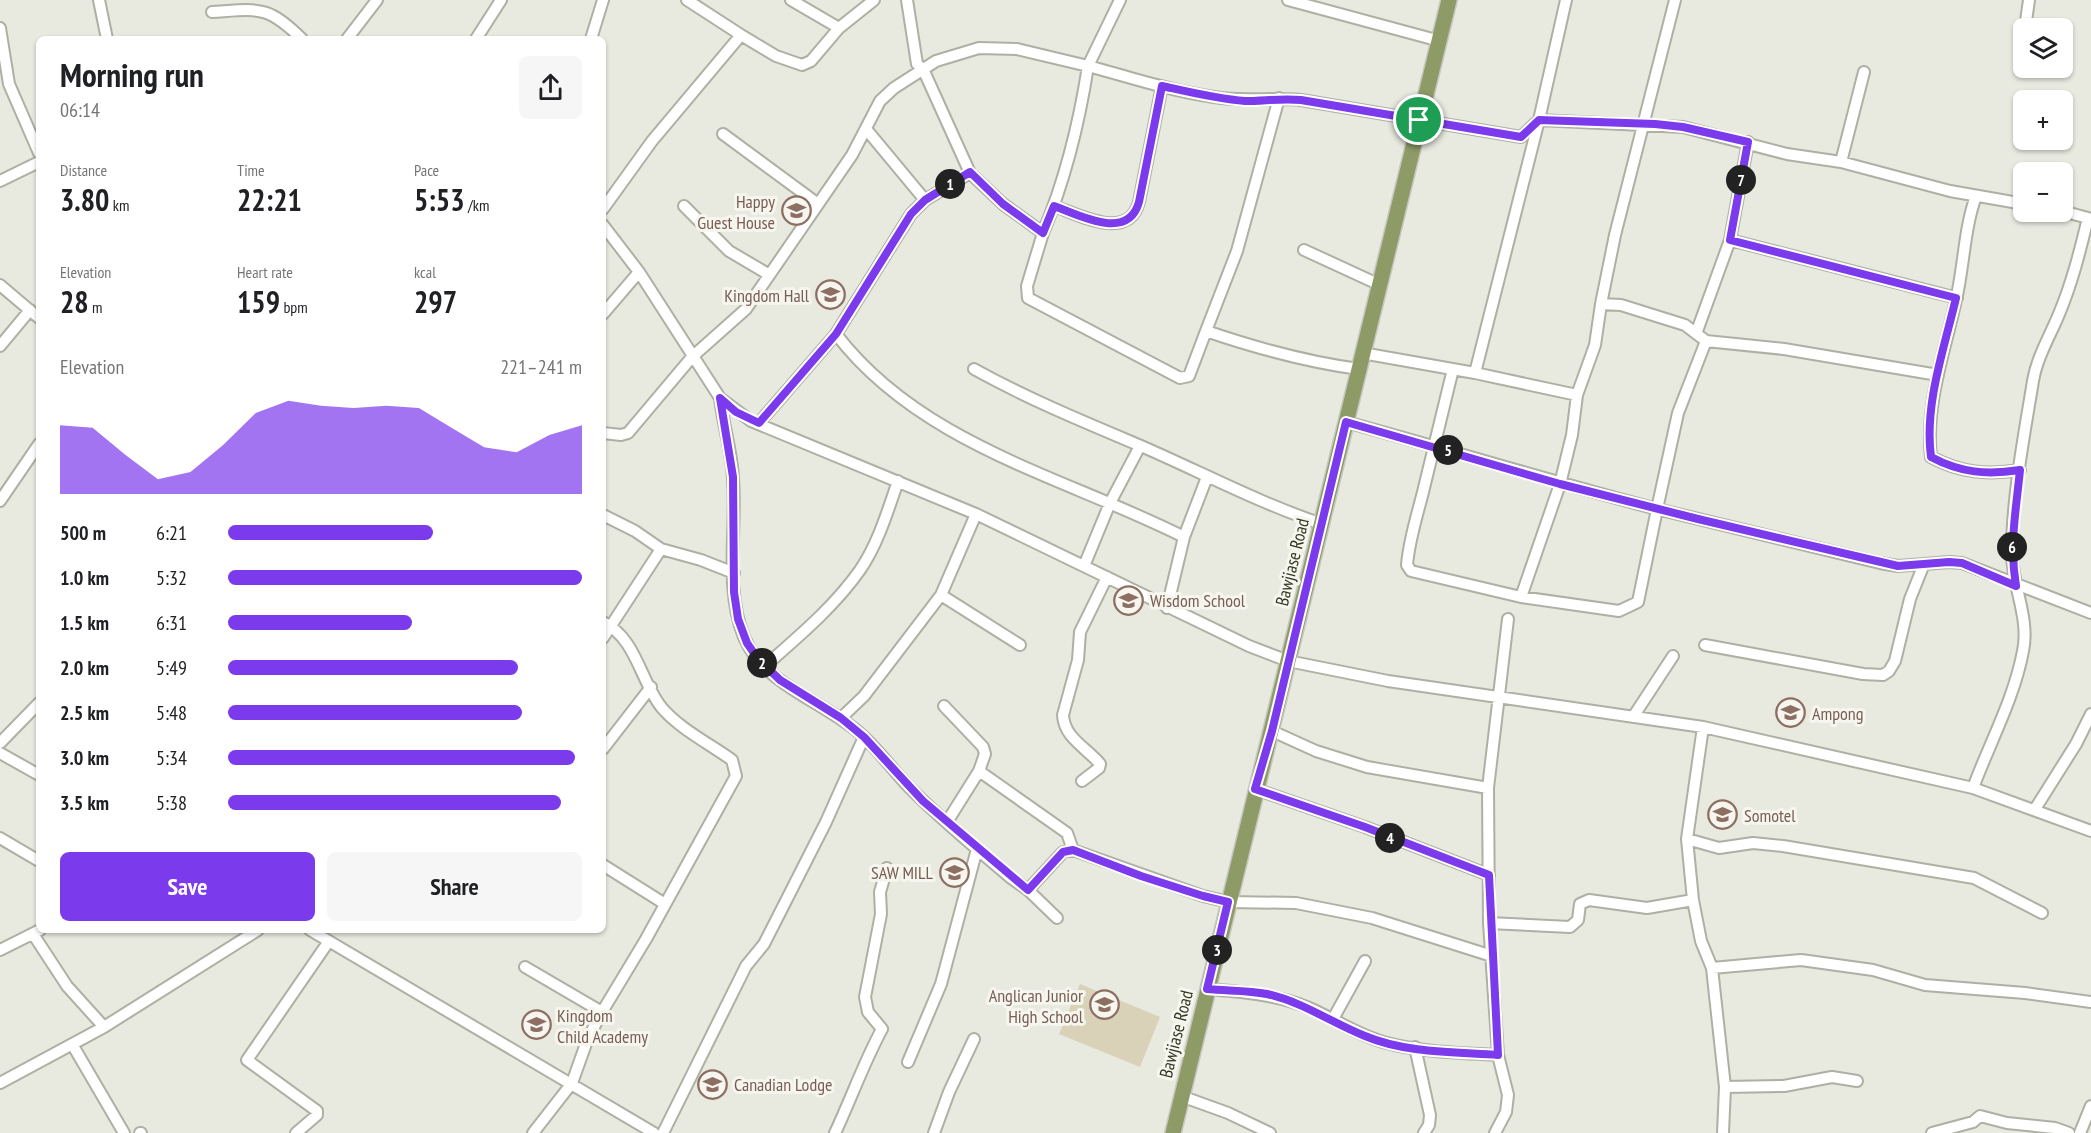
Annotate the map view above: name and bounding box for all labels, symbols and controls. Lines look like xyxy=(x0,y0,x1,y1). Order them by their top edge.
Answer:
map controls xyxy=(2013,18,2073,222)
button: layers xyxy=(2013,18,2073,78)
text: Morning run xyxy=(60,53,204,96)
button: share xyxy=(519,56,582,119)
button: + xyxy=(2013,90,2073,150)
pin xyxy=(1393,94,1444,145)
text: 06:14 xyxy=(60,97,100,123)
icon: arrive xyxy=(1402,103,1435,136)
text: Distance xyxy=(60,160,107,180)
text: Time xyxy=(237,160,265,180)
text: Pace xyxy=(414,160,439,180)
button: − xyxy=(2013,162,2073,222)
pin: 7 xyxy=(1726,165,1756,195)
pin: 1 xyxy=(935,169,965,199)
text: 7 xyxy=(1737,170,1745,190)
text: 1 xyxy=(946,174,954,194)
text: 3.80 xyxy=(60,180,109,219)
text: 22:21 xyxy=(237,180,302,219)
text: 5:53 xyxy=(414,180,465,219)
place label: Happy Guest House xyxy=(697,190,775,234)
text: km xyxy=(109,195,129,215)
text: /km xyxy=(465,195,489,215)
school or university icon: Happy Guest House xyxy=(780,195,812,227)
text: Elevation xyxy=(60,262,111,282)
text: Heart rate xyxy=(237,262,293,282)
text: kcal xyxy=(414,262,436,282)
school or university icon: Kingdom Hall xyxy=(814,279,846,311)
text: 28 xyxy=(60,282,89,321)
text: 159 xyxy=(237,282,280,321)
text: 297 xyxy=(414,282,457,321)
place label: Kingdom Hall xyxy=(724,284,810,307)
text: m xyxy=(89,297,103,317)
text: bpm xyxy=(280,297,308,317)
text: Elevation xyxy=(60,354,124,380)
text: 221–241 m xyxy=(500,354,582,380)
pin: 5 xyxy=(1433,435,1463,465)
text: 5 xyxy=(1444,440,1452,460)
street label: Bawjiase Road xyxy=(1270,516,1314,608)
text: 500 m xyxy=(60,520,106,546)
text: 6:21 xyxy=(156,520,187,546)
pin: 6 xyxy=(1997,532,2027,562)
text: 6 xyxy=(2008,537,2016,557)
text: 1.0 km xyxy=(60,565,109,591)
text: 5:32 xyxy=(156,565,187,591)
school or university icon: Wisdom School xyxy=(1113,584,1145,616)
place label: Wisdom School xyxy=(1150,589,1246,612)
text: 1.5 km xyxy=(60,610,109,636)
text: 6:31 xyxy=(156,610,187,636)
pin: 2 xyxy=(747,648,777,678)
text: 2 xyxy=(758,653,766,673)
text: 2.0 km xyxy=(60,655,109,681)
text: 5:49 xyxy=(156,655,187,681)
school or university icon: Ampong xyxy=(1775,697,1807,729)
text: 2.5 km xyxy=(60,700,109,726)
text: 5:48 xyxy=(156,700,187,726)
place label: Ampong xyxy=(1812,702,1864,725)
text: 3.0 km xyxy=(60,745,109,771)
text: 5:34 xyxy=(156,745,187,771)
text: 3.5 km xyxy=(60,790,109,816)
text: 5:38 xyxy=(156,790,187,816)
school or university icon: Somotel xyxy=(1707,799,1739,831)
place label: Somotel xyxy=(1744,804,1796,827)
pin: 4 xyxy=(1375,823,1405,853)
text: 4 xyxy=(1386,828,1394,848)
button: Save xyxy=(60,852,315,921)
button: Share xyxy=(327,852,582,921)
school or university icon: SAW MILL xyxy=(938,856,970,888)
place label: SAW MILL xyxy=(871,861,934,884)
pin: 3 xyxy=(1202,935,1232,965)
text: 3 xyxy=(1213,940,1221,960)
place label: Anglican Junior High School xyxy=(989,984,1084,1028)
street label: Bawjiase Road xyxy=(1154,988,1198,1080)
school or university icon: Anglican Junior High School xyxy=(1088,989,1120,1021)
place label: Kingdom Child Academy xyxy=(557,1004,648,1048)
school or university icon: Kingdom Child Academy xyxy=(520,1009,552,1041)
school or university icon: Canadian Lodge xyxy=(697,1068,729,1100)
place label: Canadian Lodge xyxy=(734,1073,832,1096)

